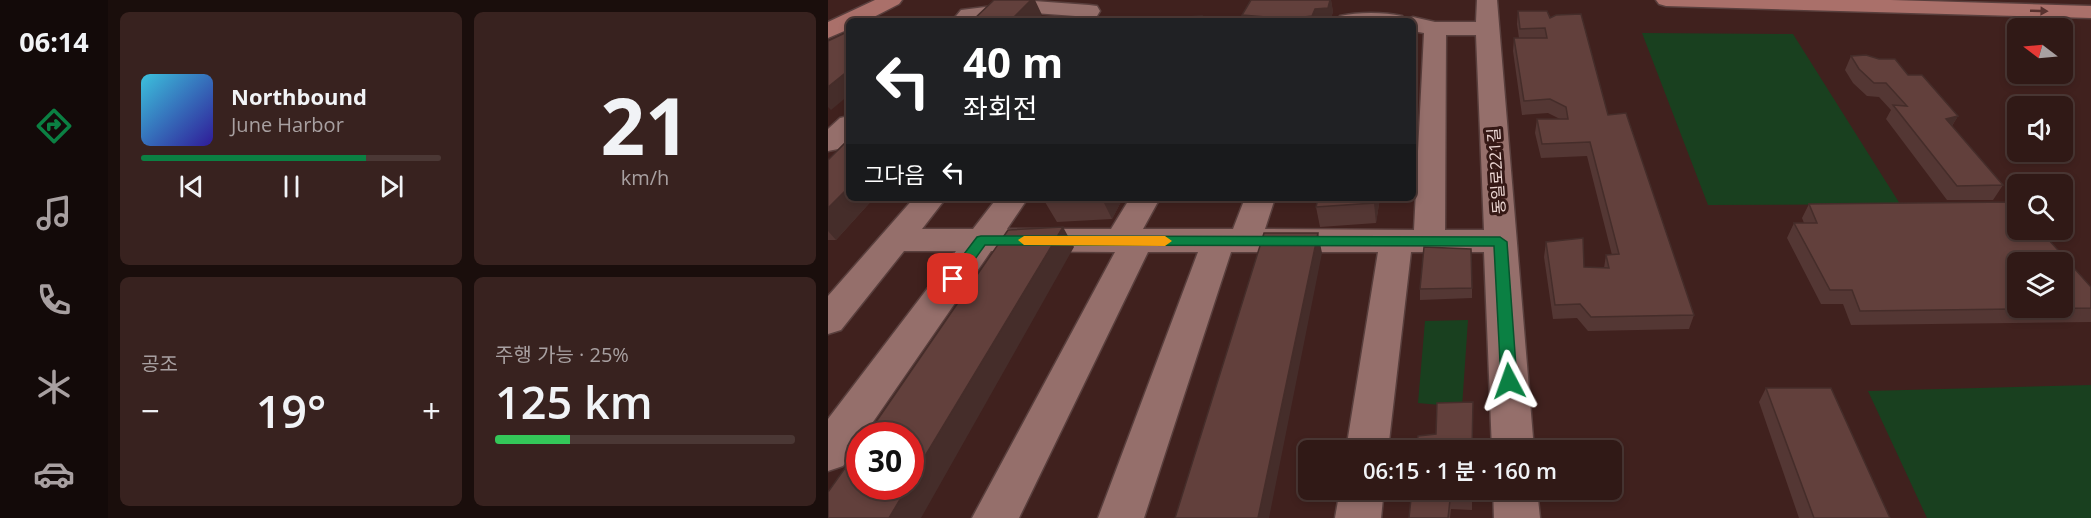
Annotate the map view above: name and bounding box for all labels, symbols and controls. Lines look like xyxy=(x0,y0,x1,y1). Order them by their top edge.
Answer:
one-way arrow xyxy=(2030,6,2049,16)
north arrow xyxy=(2007,18,2073,84)
map controls xyxy=(2007,18,2073,318)
text: 06:14 xyxy=(19,23,89,60)
text: 40 m xyxy=(963,33,1063,90)
icon: left xyxy=(864,42,942,120)
text: 21 xyxy=(600,72,690,178)
text: Northbound xyxy=(231,81,367,111)
text: 좌회전 xyxy=(963,89,1038,126)
button: sound xyxy=(2007,96,2073,162)
icon: directions xyxy=(33,105,75,147)
text: June Harbor xyxy=(231,111,344,138)
street label: 동일로221길 xyxy=(1482,127,1510,215)
icon: left xyxy=(937,156,970,189)
text: 그다음 xyxy=(864,159,925,189)
text: km/h xyxy=(621,164,669,191)
icon: previous xyxy=(175,170,208,203)
icon: pause xyxy=(275,170,308,203)
icon: next xyxy=(375,170,408,203)
button: search xyxy=(2007,174,2073,240)
icon: music xyxy=(33,192,75,234)
button: layers xyxy=(2007,252,2073,318)
pin xyxy=(927,253,978,304)
icon: arrive xyxy=(936,262,969,295)
icon: phone xyxy=(33,279,75,321)
text: 주행 가능 · 25% xyxy=(495,341,629,368)
position arrow xyxy=(1477,349,1541,413)
text: 공조 xyxy=(141,350,178,377)
icon: climate xyxy=(33,366,75,408)
text: 125 km xyxy=(495,371,653,432)
text: 19° xyxy=(256,380,326,441)
text: − xyxy=(141,388,160,433)
text: + xyxy=(422,388,441,433)
speed limit sign: 30 xyxy=(846,422,924,500)
icon: car xyxy=(33,453,75,495)
text: 06:15 · 1 분 · 160 m xyxy=(1363,455,1557,485)

